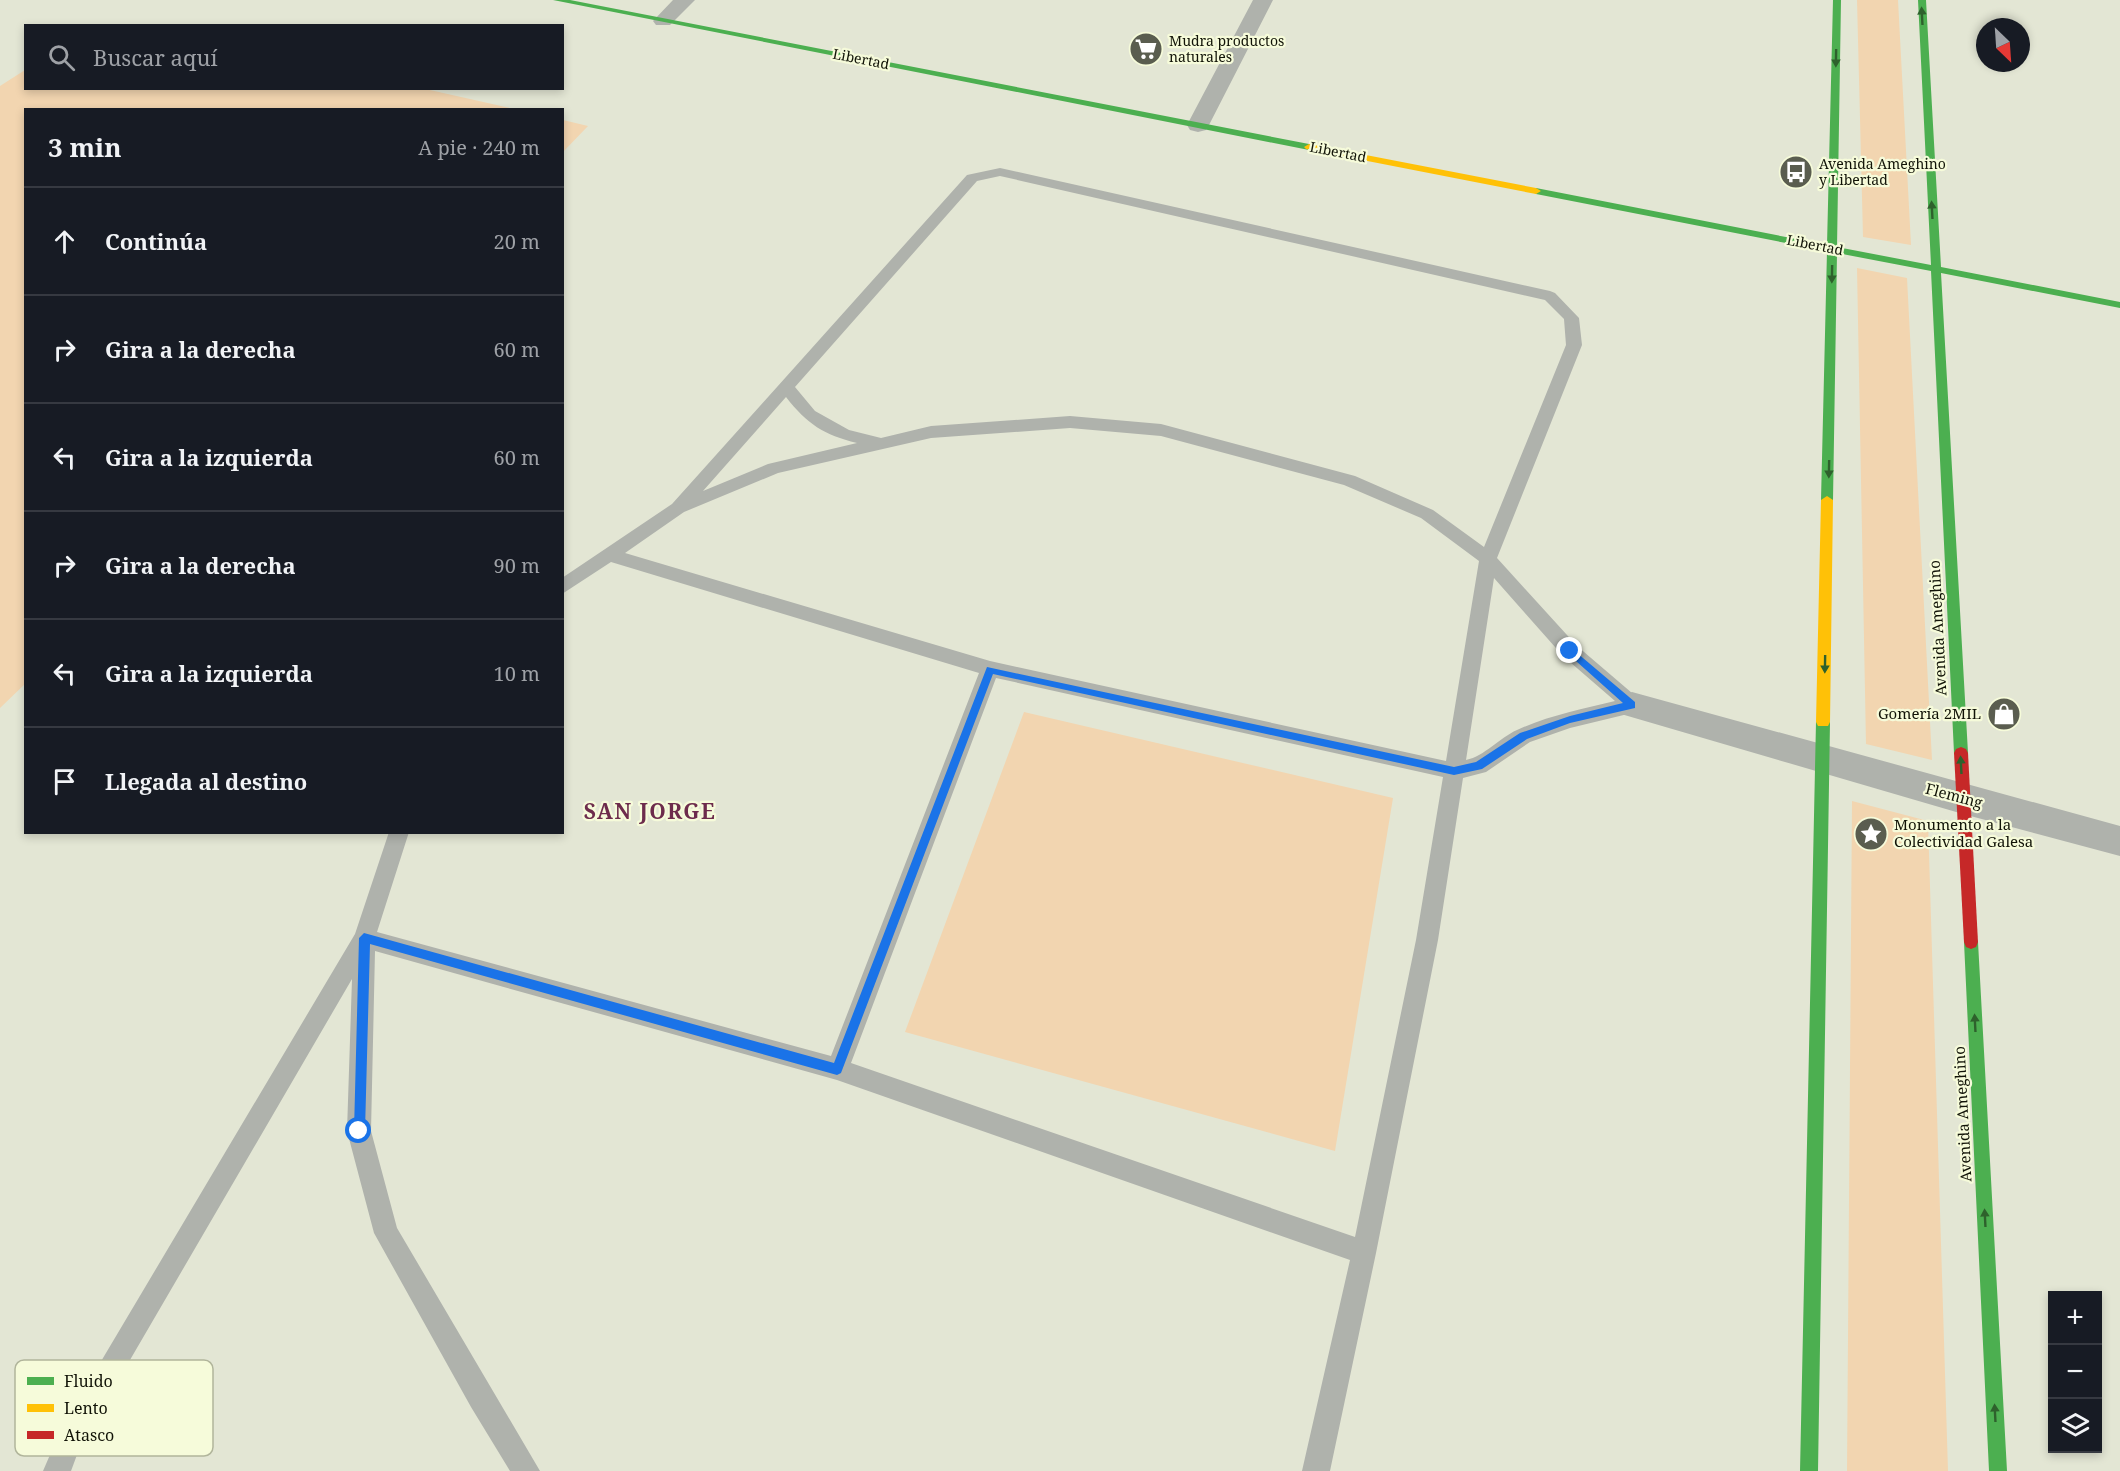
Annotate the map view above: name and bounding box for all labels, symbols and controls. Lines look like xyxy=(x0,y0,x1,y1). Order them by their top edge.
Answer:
one-way arrow xyxy=(1918,6,1927,25)
north arrow xyxy=(1976,18,2030,72)
search box xyxy=(24,24,564,90)
supermarket icon: Mudra productos naturales xyxy=(1128,31,1164,67)
place label: Mudra productos naturales xyxy=(1169,31,1284,66)
icon: search xyxy=(45,41,78,74)
text: Buscar aquí xyxy=(93,42,217,72)
street label: Libertad xyxy=(831,44,891,73)
one-way arrow xyxy=(1831,49,1841,68)
text: 3 min xyxy=(48,129,122,165)
text: A pie · 240 m xyxy=(418,134,540,161)
street label: Libertad xyxy=(1308,137,1368,166)
bus stop icon: Avenida Ameghino y Libertad xyxy=(1778,154,1814,190)
place label: Avenida Ameghino y Libertad xyxy=(1819,154,1946,189)
one-way arrow xyxy=(1928,201,1937,220)
icon: ahead xyxy=(48,225,81,258)
text: Continúa xyxy=(105,226,207,256)
text: 20 m xyxy=(494,228,540,255)
street label: Libertad xyxy=(1785,230,1845,259)
one-way arrow xyxy=(1827,265,1837,284)
icon: right xyxy=(48,333,81,366)
text: Gira a la derecha xyxy=(105,334,296,364)
text: 60 m xyxy=(494,336,540,363)
icon: left xyxy=(48,441,81,474)
text: Gira a la izquierda xyxy=(105,442,313,472)
text: 60 m xyxy=(494,444,540,471)
one-way arrow xyxy=(1824,460,1833,479)
icon: right xyxy=(48,549,81,582)
text: Gira a la derecha xyxy=(105,550,296,580)
text: 90 m xyxy=(494,552,540,579)
street label: Avenida Ameghino xyxy=(1923,560,1951,696)
route end xyxy=(1556,637,1582,663)
one-way arrow xyxy=(1820,655,1830,674)
icon: left xyxy=(48,657,81,690)
text: Gira a la izquierda xyxy=(105,658,313,688)
text: 10 m xyxy=(494,660,540,687)
shop icon: Gomería 2MIL xyxy=(1986,696,2022,732)
place label: Gomería 2MIL xyxy=(1878,703,1981,723)
one-way arrow xyxy=(1957,756,1966,775)
icon: arrive xyxy=(48,765,81,798)
text: Llegada al destino xyxy=(105,766,307,796)
street label: Fleming xyxy=(1924,778,1985,812)
district label: SAN JORGE xyxy=(584,797,716,825)
place label: Monumento a la Colectividad Galesa xyxy=(1894,814,2033,851)
place icon: Monumento a la Colectividad Galesa xyxy=(1853,816,1889,852)
one-way arrow xyxy=(1970,1014,1979,1033)
street label: Avenida Ameghino xyxy=(1948,1046,1976,1182)
route start xyxy=(345,1117,371,1143)
one-way arrow xyxy=(1980,1208,1989,1227)
map controls xyxy=(2048,1291,2102,1453)
button: + xyxy=(2048,1291,2102,1345)
button: − xyxy=(2048,1345,2102,1399)
legend xyxy=(15,1360,213,1456)
text: Fluido xyxy=(64,1370,113,1392)
text: Lento xyxy=(64,1397,108,1419)
button: layers xyxy=(2048,1399,2102,1453)
one-way arrow xyxy=(1990,1403,1999,1422)
text: Atasco xyxy=(64,1424,114,1446)

